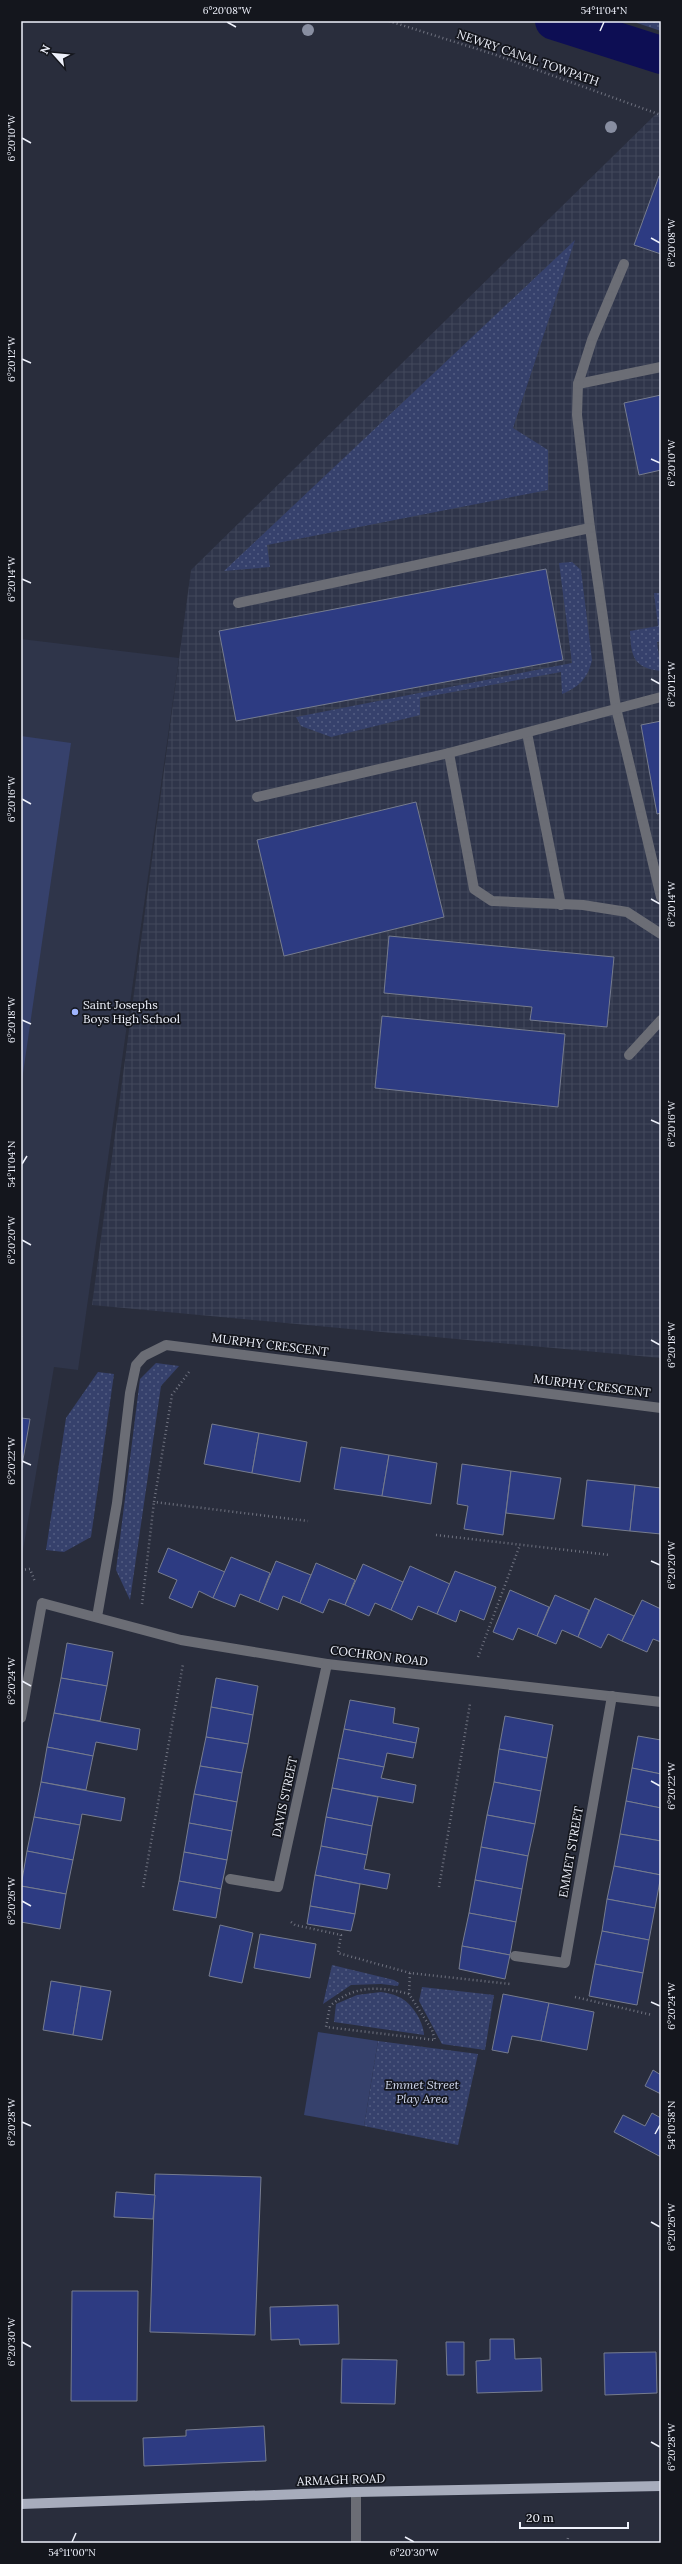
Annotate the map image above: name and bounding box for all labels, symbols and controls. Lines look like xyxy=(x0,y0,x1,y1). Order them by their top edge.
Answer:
text: 6°20'08"W xyxy=(203,4,252,17)
text: 54°11'04"N xyxy=(581,4,628,17)
street label: NEWRY CANAL TOWPATH xyxy=(455,26,601,89)
north arrow xyxy=(34,34,74,74)
text: N xyxy=(37,42,53,56)
text: 6°20'10"W xyxy=(5,114,18,161)
text: 6°20'08"W xyxy=(665,218,678,267)
text: 6°20'12"W xyxy=(5,335,18,382)
text: 6°20'10"W xyxy=(665,439,678,486)
text: 6°20'14"W xyxy=(5,555,18,602)
text: 6°20'12"W xyxy=(665,660,678,707)
text: 6°20'16"W xyxy=(5,775,18,822)
text: 6°20'14"W xyxy=(665,880,678,927)
text: 6°20'18"W xyxy=(5,996,18,1043)
place label: Saint Josephs Boys High School xyxy=(83,997,180,1026)
marker: Saint Josephs Boys High School xyxy=(70,1007,80,1017)
text: 6°20'16"W xyxy=(665,1100,678,1147)
text: 54°11'04"N xyxy=(5,1140,18,1187)
text: 6°20'20"W xyxy=(5,1215,18,1264)
text: 6°20'18"W xyxy=(665,1321,678,1368)
street label: MURPHY CRESCENT xyxy=(211,1330,330,1359)
street label: MURPHY CRESCENT xyxy=(533,1371,652,1400)
text: 6°20'22"W xyxy=(5,1436,18,1485)
text: 6°20'20"W xyxy=(665,1540,678,1589)
street label: COCHRON ROAD xyxy=(329,1642,429,1669)
text: 6°20'24"W xyxy=(5,1656,18,1705)
street label: DAVIS STREET xyxy=(269,1755,300,1839)
text: 6°20'22"W xyxy=(665,1761,678,1810)
street label: EMMET STREET xyxy=(555,1805,586,1899)
text: 6°20'26"W xyxy=(5,1876,18,1925)
text: 6°20'24"W xyxy=(665,1981,678,2030)
park label: Emmet Street Play Area xyxy=(385,2077,460,2106)
text: 6°20'28"W xyxy=(5,2097,18,2146)
text: 54°10'58"N xyxy=(665,2100,678,2149)
text: 6°20'26"W xyxy=(665,2202,678,2251)
text: 6°20'30"W xyxy=(5,2317,18,2366)
text: 6°20'28"W xyxy=(665,2422,678,2471)
street label: ARMAGH ROAD xyxy=(295,2470,386,2489)
scale bar xyxy=(520,2504,628,2530)
text: 20 m xyxy=(526,2510,554,2525)
text: 54°11'00"N xyxy=(48,2546,96,2559)
text: 6°20'30"W xyxy=(390,2546,439,2559)

